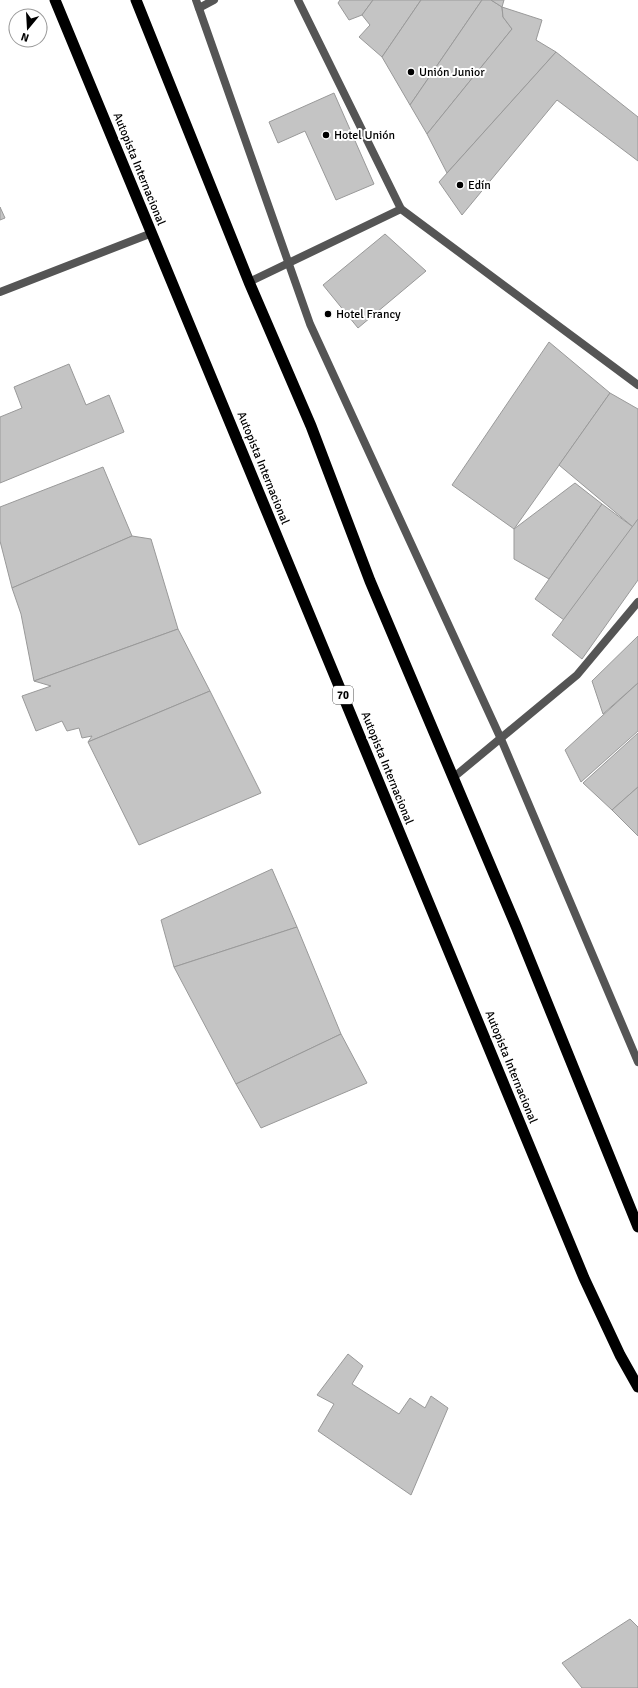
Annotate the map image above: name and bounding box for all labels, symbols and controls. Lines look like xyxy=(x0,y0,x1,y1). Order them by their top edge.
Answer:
north arrow xyxy=(8,8,48,48)
text: N xyxy=(19,30,31,44)
place label: Unión Junior xyxy=(419,65,485,80)
marker: Unión Junior xyxy=(406,67,416,77)
street label: Autopista Internacional xyxy=(109,110,169,228)
place label: Hotel Unión xyxy=(334,128,395,143)
marker: Hotel Unión xyxy=(321,130,331,140)
place label: Edín xyxy=(468,178,491,193)
marker: Edín xyxy=(455,180,465,190)
place label: Hotel Francy xyxy=(336,307,401,322)
marker: Hotel Francy xyxy=(323,309,333,319)
street label: Autopista Internacional xyxy=(233,409,293,527)
road number: 70 xyxy=(333,686,353,704)
street label: Autopista Internacional xyxy=(357,709,417,827)
street label: Autopista Internacional xyxy=(481,1008,541,1126)

